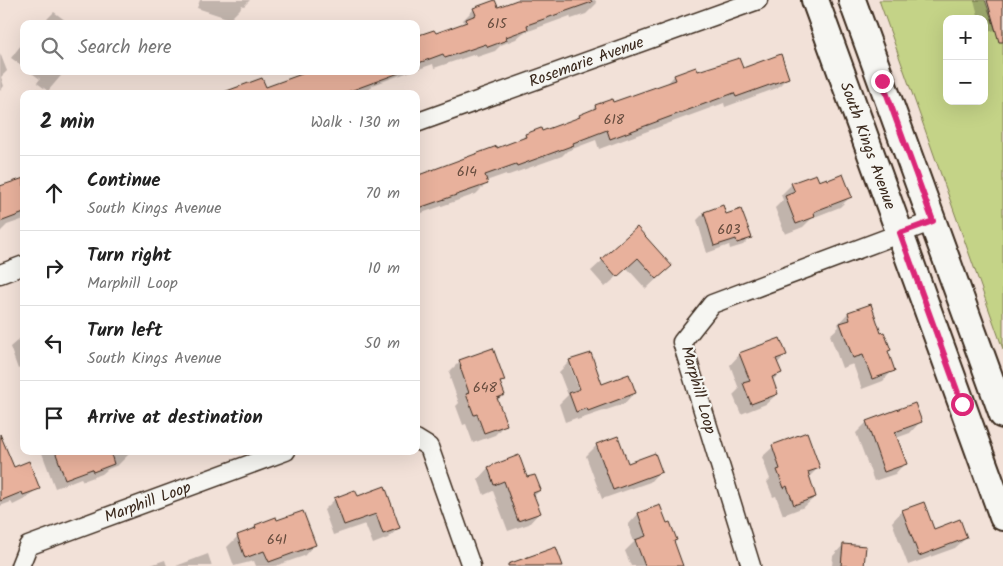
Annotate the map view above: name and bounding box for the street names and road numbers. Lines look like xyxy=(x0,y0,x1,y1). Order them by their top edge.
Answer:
street label: Rosemarie Avenue xyxy=(525,30,647,94)
street label: South Kings Avenue xyxy=(833,78,903,213)
street label: Marphill Loop xyxy=(673,343,723,437)
street label: Marphill Loop xyxy=(101,474,195,529)

